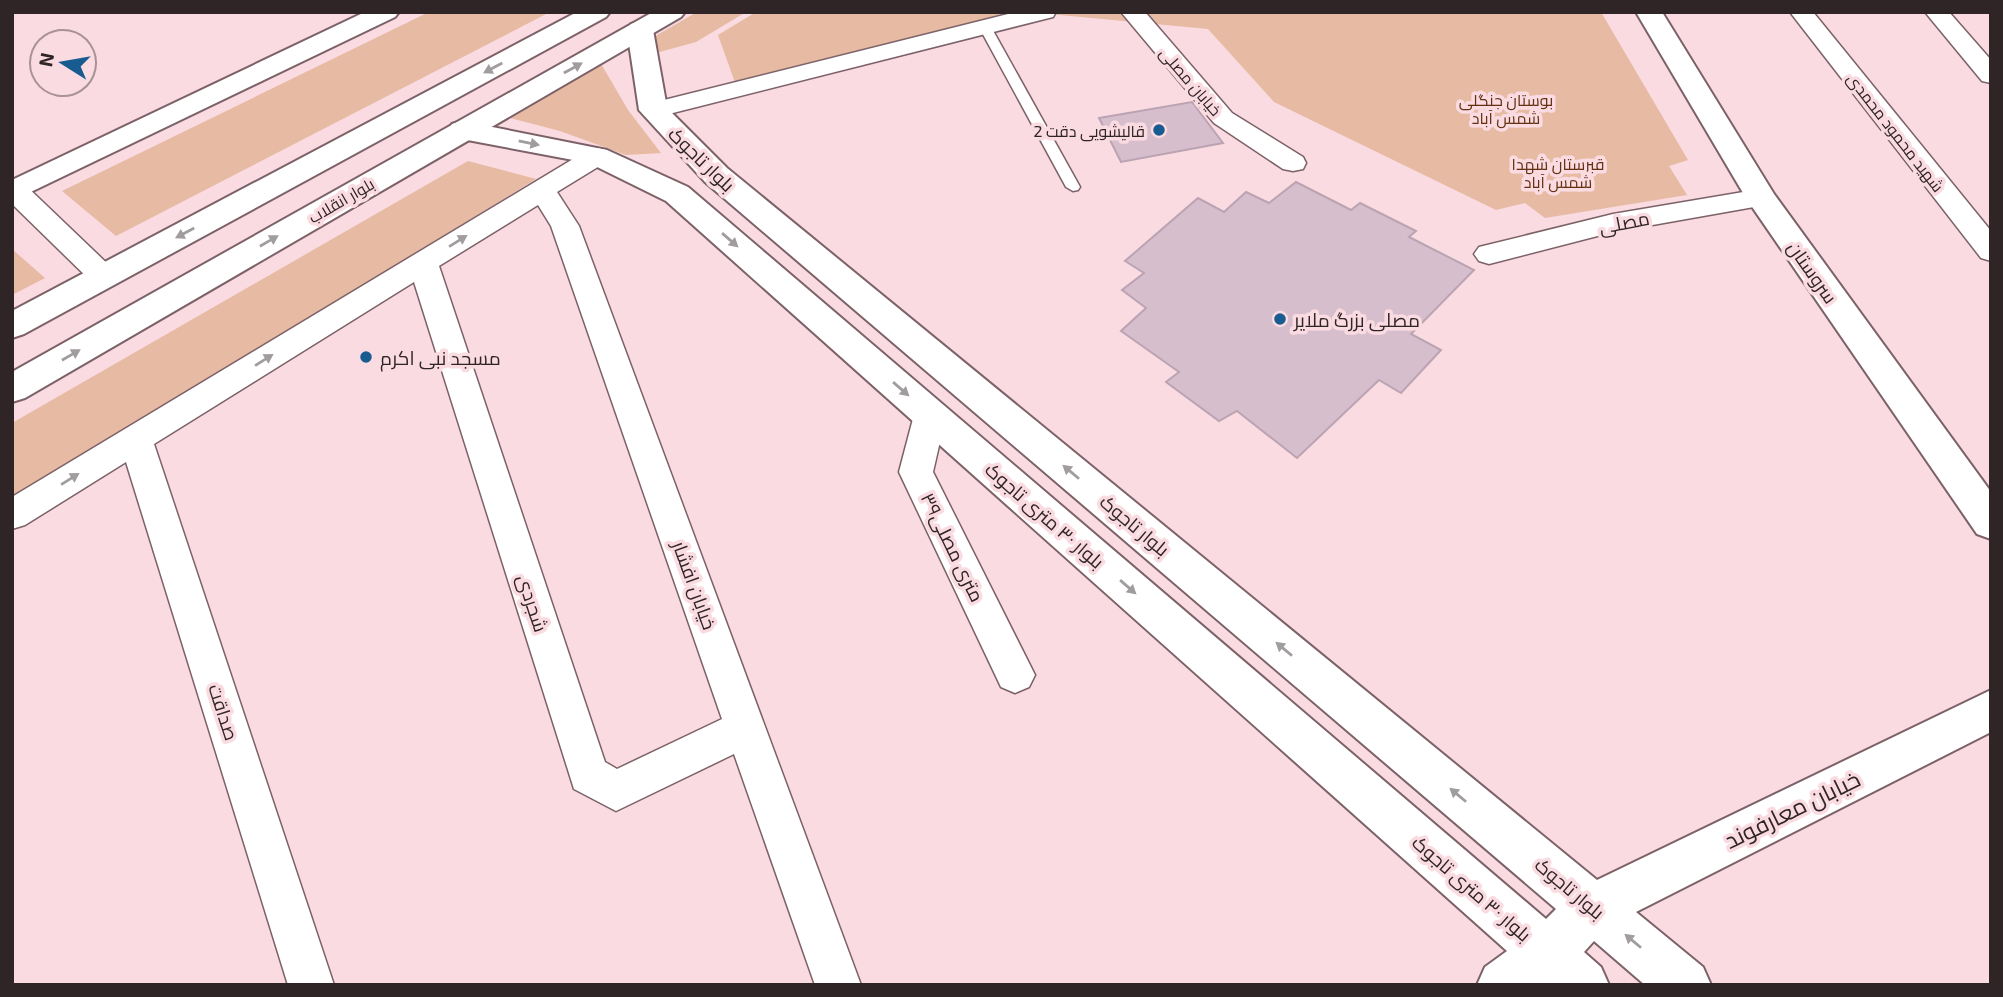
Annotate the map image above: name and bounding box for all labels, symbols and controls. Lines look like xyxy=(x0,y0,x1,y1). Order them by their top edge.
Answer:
north arrow xyxy=(28,28,98,98)
street label: خیابان مصلی xyxy=(1155,43,1226,120)
text: N xyxy=(33,51,58,69)
one-way arrow xyxy=(483,61,503,73)
one-way arrow xyxy=(563,62,582,74)
street label: شهید محمود محمدی xyxy=(1842,69,1948,196)
park label: بوستان جنگلی شمس آباد xyxy=(1459,90,1553,129)
place label: قالیشویی دقت 2 xyxy=(1033,121,1145,142)
street label: بلوار تاجوک xyxy=(663,122,740,197)
marker: قالیشویی دقت 2 xyxy=(1151,122,1167,138)
one-way arrow xyxy=(518,138,540,149)
park label: قبرستان شهدا شمس آباد xyxy=(1512,154,1604,193)
street label: بلوار انقلاب xyxy=(305,174,378,227)
street label: مصلی xyxy=(1597,206,1651,239)
one-way arrow xyxy=(175,227,195,239)
one-way arrow xyxy=(721,232,738,247)
one-way arrow xyxy=(259,235,278,248)
one-way arrow xyxy=(449,235,468,247)
street label: سروستان xyxy=(1782,236,1843,308)
place label: مصلی بزرگ ملایر xyxy=(1293,308,1420,332)
marker: مصلی بزرگ ملایر xyxy=(1272,311,1288,327)
place label: مسجد نبی اکرم xyxy=(380,346,501,372)
one-way arrow xyxy=(62,349,81,361)
marker: مسجد نبی اکرم xyxy=(358,349,374,365)
one-way arrow xyxy=(255,354,274,366)
one-way arrow xyxy=(892,381,909,397)
street label: بلوار ۳۰ متری تاجوک xyxy=(980,457,1109,574)
one-way arrow xyxy=(1063,465,1080,480)
one-way arrow xyxy=(61,473,80,485)
street label: ۳۹متری مصلی xyxy=(916,489,989,606)
street label: بلوار تاجوک xyxy=(1095,489,1174,561)
street label: خیابان افشار xyxy=(667,536,722,633)
street label: شجردی xyxy=(512,571,553,635)
one-way arrow xyxy=(1119,579,1136,594)
one-way arrow xyxy=(1275,642,1293,657)
street label: صداقت xyxy=(204,681,244,743)
street label: خیابان معارفوند xyxy=(1720,764,1865,855)
one-way arrow xyxy=(1450,788,1467,803)
street label: بلوار ۳۰ متری تاجوک xyxy=(1407,830,1536,947)
street label: بلوار تاجوک xyxy=(1530,852,1609,924)
one-way arrow xyxy=(1624,934,1641,949)

